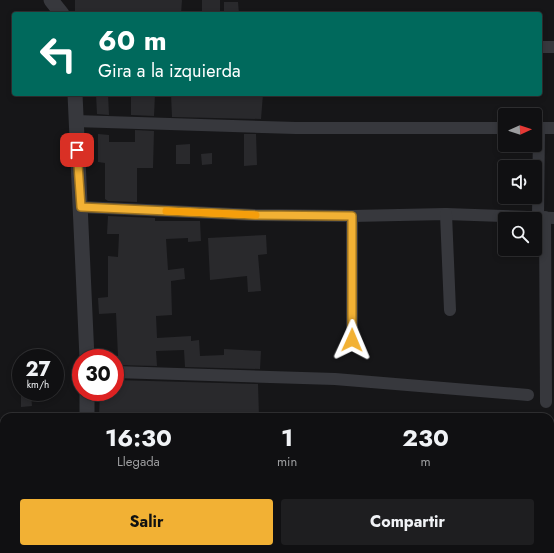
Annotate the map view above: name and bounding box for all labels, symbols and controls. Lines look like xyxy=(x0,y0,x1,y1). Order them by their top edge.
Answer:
text: 60 m xyxy=(98,20,167,61)
icon: left xyxy=(32,28,84,80)
text: Gira a la izquierda xyxy=(98,58,241,84)
north arrow xyxy=(498,108,542,152)
map controls xyxy=(498,108,542,256)
pin xyxy=(60,133,94,167)
icon: arrive xyxy=(66,139,88,161)
button: sound xyxy=(498,160,542,204)
button: search xyxy=(498,212,542,256)
position arrow xyxy=(331,319,373,361)
speed limit sign: 30 xyxy=(72,349,124,401)
text: 27 xyxy=(25,355,51,384)
text: km/h xyxy=(27,377,49,392)
text: 16:30 xyxy=(105,420,172,455)
text: 1 xyxy=(281,420,293,455)
text: 230 xyxy=(402,420,449,455)
text: Llegada xyxy=(117,452,160,471)
text: min xyxy=(277,452,297,471)
text: m xyxy=(421,452,431,471)
button: Salir xyxy=(20,499,273,545)
button: Compartir xyxy=(281,499,534,545)

